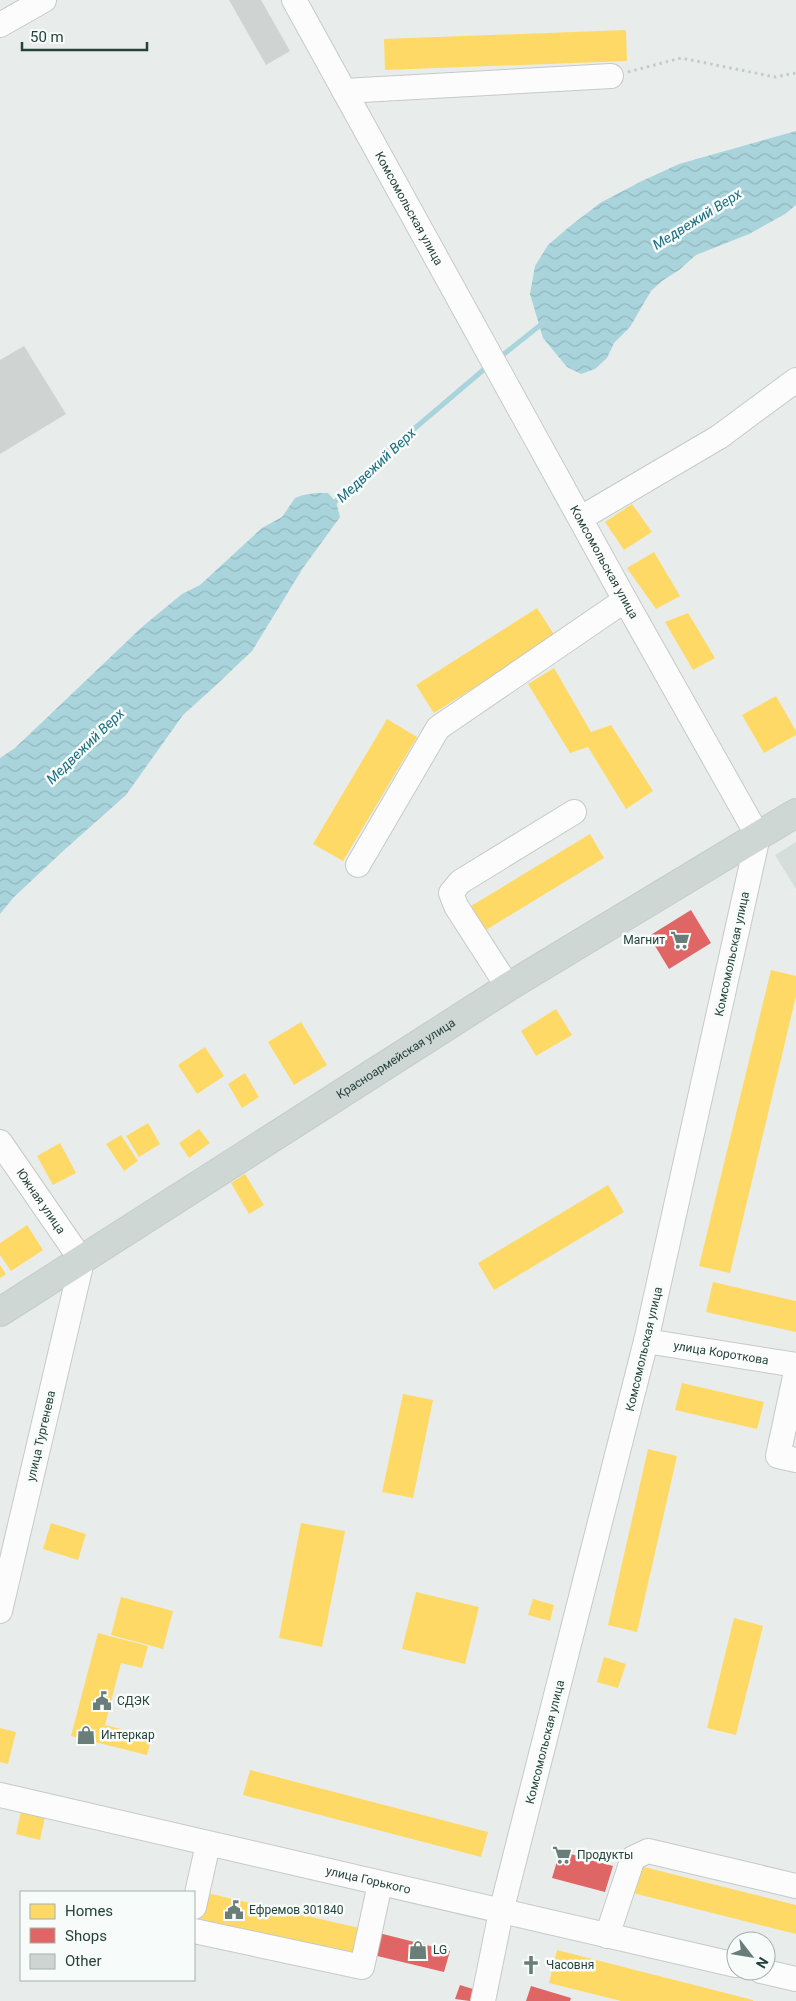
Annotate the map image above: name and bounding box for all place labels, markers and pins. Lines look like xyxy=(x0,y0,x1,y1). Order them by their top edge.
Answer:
supermarket icon: Магнит xyxy=(669,929,691,951)
place label: Магнит xyxy=(623,933,665,947)
public building icon: СДЭК xyxy=(91,1690,113,1712)
place label: СДЭК xyxy=(117,1694,150,1708)
shop icon: Интеркар xyxy=(75,1724,97,1746)
place label: Интеркар xyxy=(101,1728,155,1742)
supermarket icon: Продукты xyxy=(551,1844,573,1866)
place label: Продукты xyxy=(577,1848,633,1862)
public building icon: Ефремов 301840 xyxy=(223,1899,245,1921)
place label: Ефремов 301840 xyxy=(249,1903,344,1917)
shop icon: LG xyxy=(407,1939,429,1961)
place label: LG xyxy=(433,1943,447,1957)
church icon: Часовня xyxy=(520,1954,542,1976)
place label: Часовня xyxy=(546,1958,594,1972)

